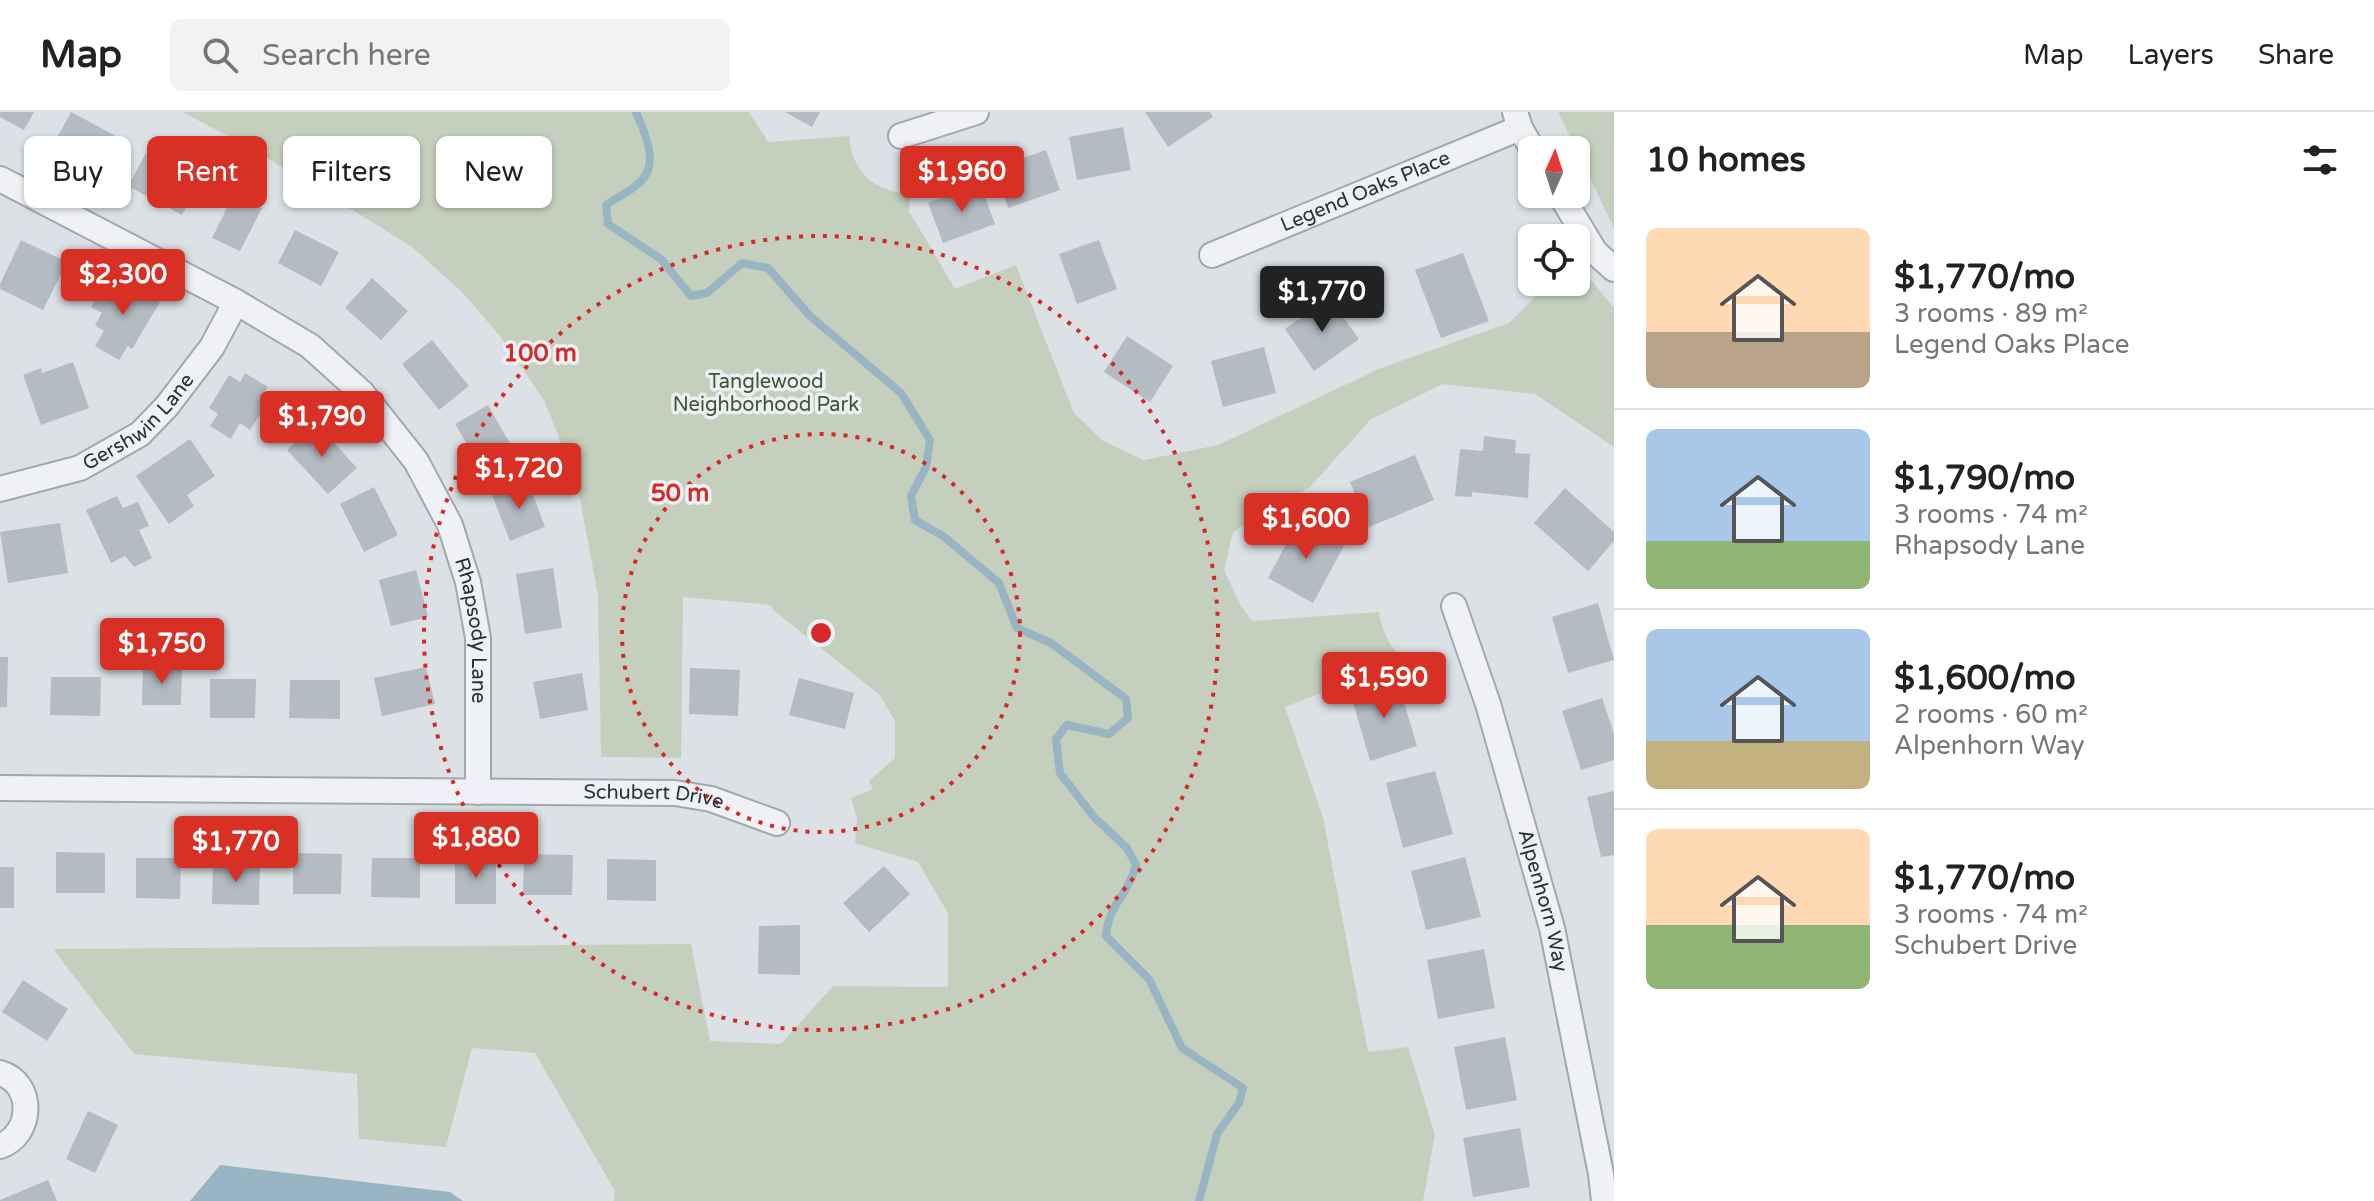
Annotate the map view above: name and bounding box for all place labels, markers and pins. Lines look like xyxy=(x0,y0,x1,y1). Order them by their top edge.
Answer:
pin: $1,960 xyxy=(897,146,1027,214)
pin: $2,300 xyxy=(58,249,188,317)
pin: $1,770 xyxy=(1257,266,1387,334)
pin: $1,790 xyxy=(257,391,387,459)
pin: $1,720 xyxy=(454,443,584,511)
pin: $1,600 xyxy=(1241,493,1371,561)
pin: $1,750 xyxy=(97,618,227,686)
centre of rings xyxy=(807,619,835,647)
pin: $1,590 xyxy=(1319,652,1449,720)
pin: $1,880 xyxy=(411,812,541,880)
pin: $1,770 xyxy=(171,816,301,884)

